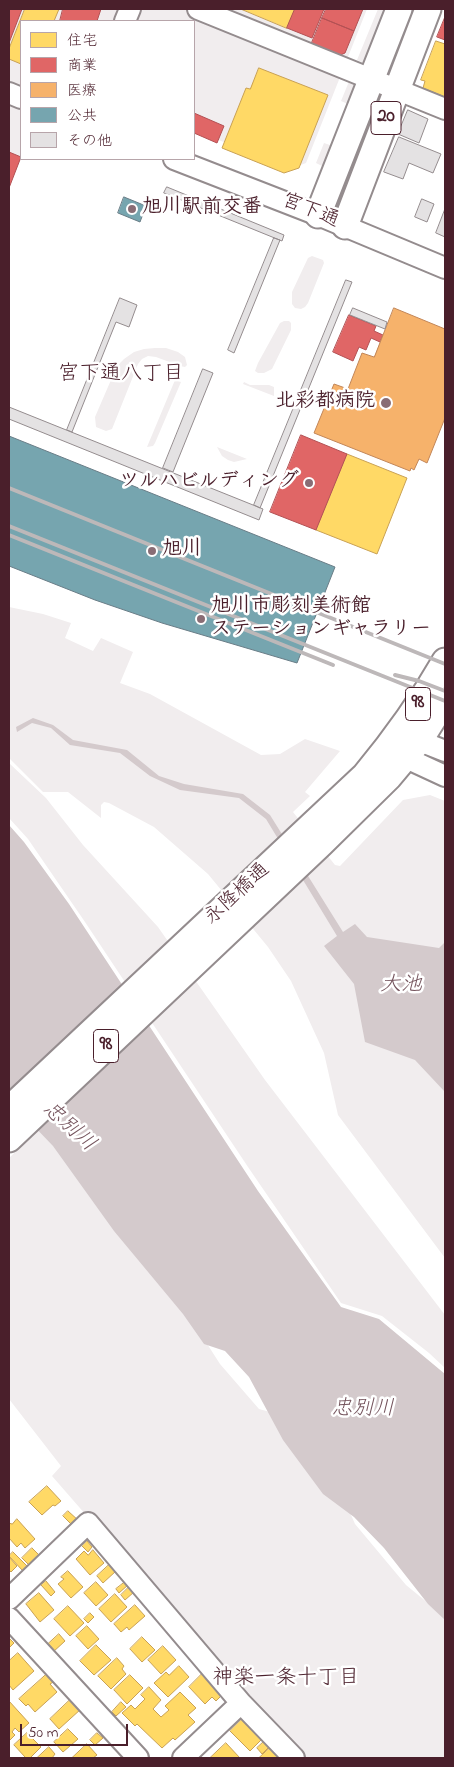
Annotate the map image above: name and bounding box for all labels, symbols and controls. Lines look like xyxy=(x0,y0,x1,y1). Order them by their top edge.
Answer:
legend xyxy=(20,20,195,160)
text: 住宅 xyxy=(67,30,97,52)
text: 商業 xyxy=(67,55,97,77)
text: 医療 xyxy=(67,80,97,102)
road number: 20 xyxy=(371,102,401,134)
text: 公共 xyxy=(67,105,97,127)
text: その他 xyxy=(67,130,112,152)
street label: 宮下通 xyxy=(278,190,342,234)
place label: 旭川駅前交番 xyxy=(142,197,262,221)
marker: 旭川駅前交番 xyxy=(126,203,138,215)
district label: 宮下通八丁目 xyxy=(58,363,184,389)
place label: 北彩都病院 xyxy=(275,391,375,415)
marker: 北彩都病院 xyxy=(379,396,393,410)
place label: ツルハビルディング xyxy=(119,471,299,495)
marker: ツルハビルディング xyxy=(303,477,315,489)
place label: 旭川 xyxy=(162,539,202,563)
marker: 旭川 xyxy=(146,545,158,557)
place label: 旭川市彫刻美術館 ステーションギャラリー xyxy=(211,596,431,643)
marker: 旭川市彫刻美術館 ステーションギャラリー xyxy=(195,613,207,625)
road number: 98 xyxy=(406,688,430,721)
street label: 永隆橋通 xyxy=(201,859,275,931)
water label: 大池 xyxy=(380,974,422,1000)
road number: 98 xyxy=(94,1030,118,1062)
water label: 忠別川 xyxy=(36,1098,100,1158)
water label: 忠別川 xyxy=(332,1398,394,1424)
district label: 神楽一条十丁目 xyxy=(213,1667,359,1693)
scale bar xyxy=(22,1714,130,1746)
text: 50 m xyxy=(28,1722,58,1744)

